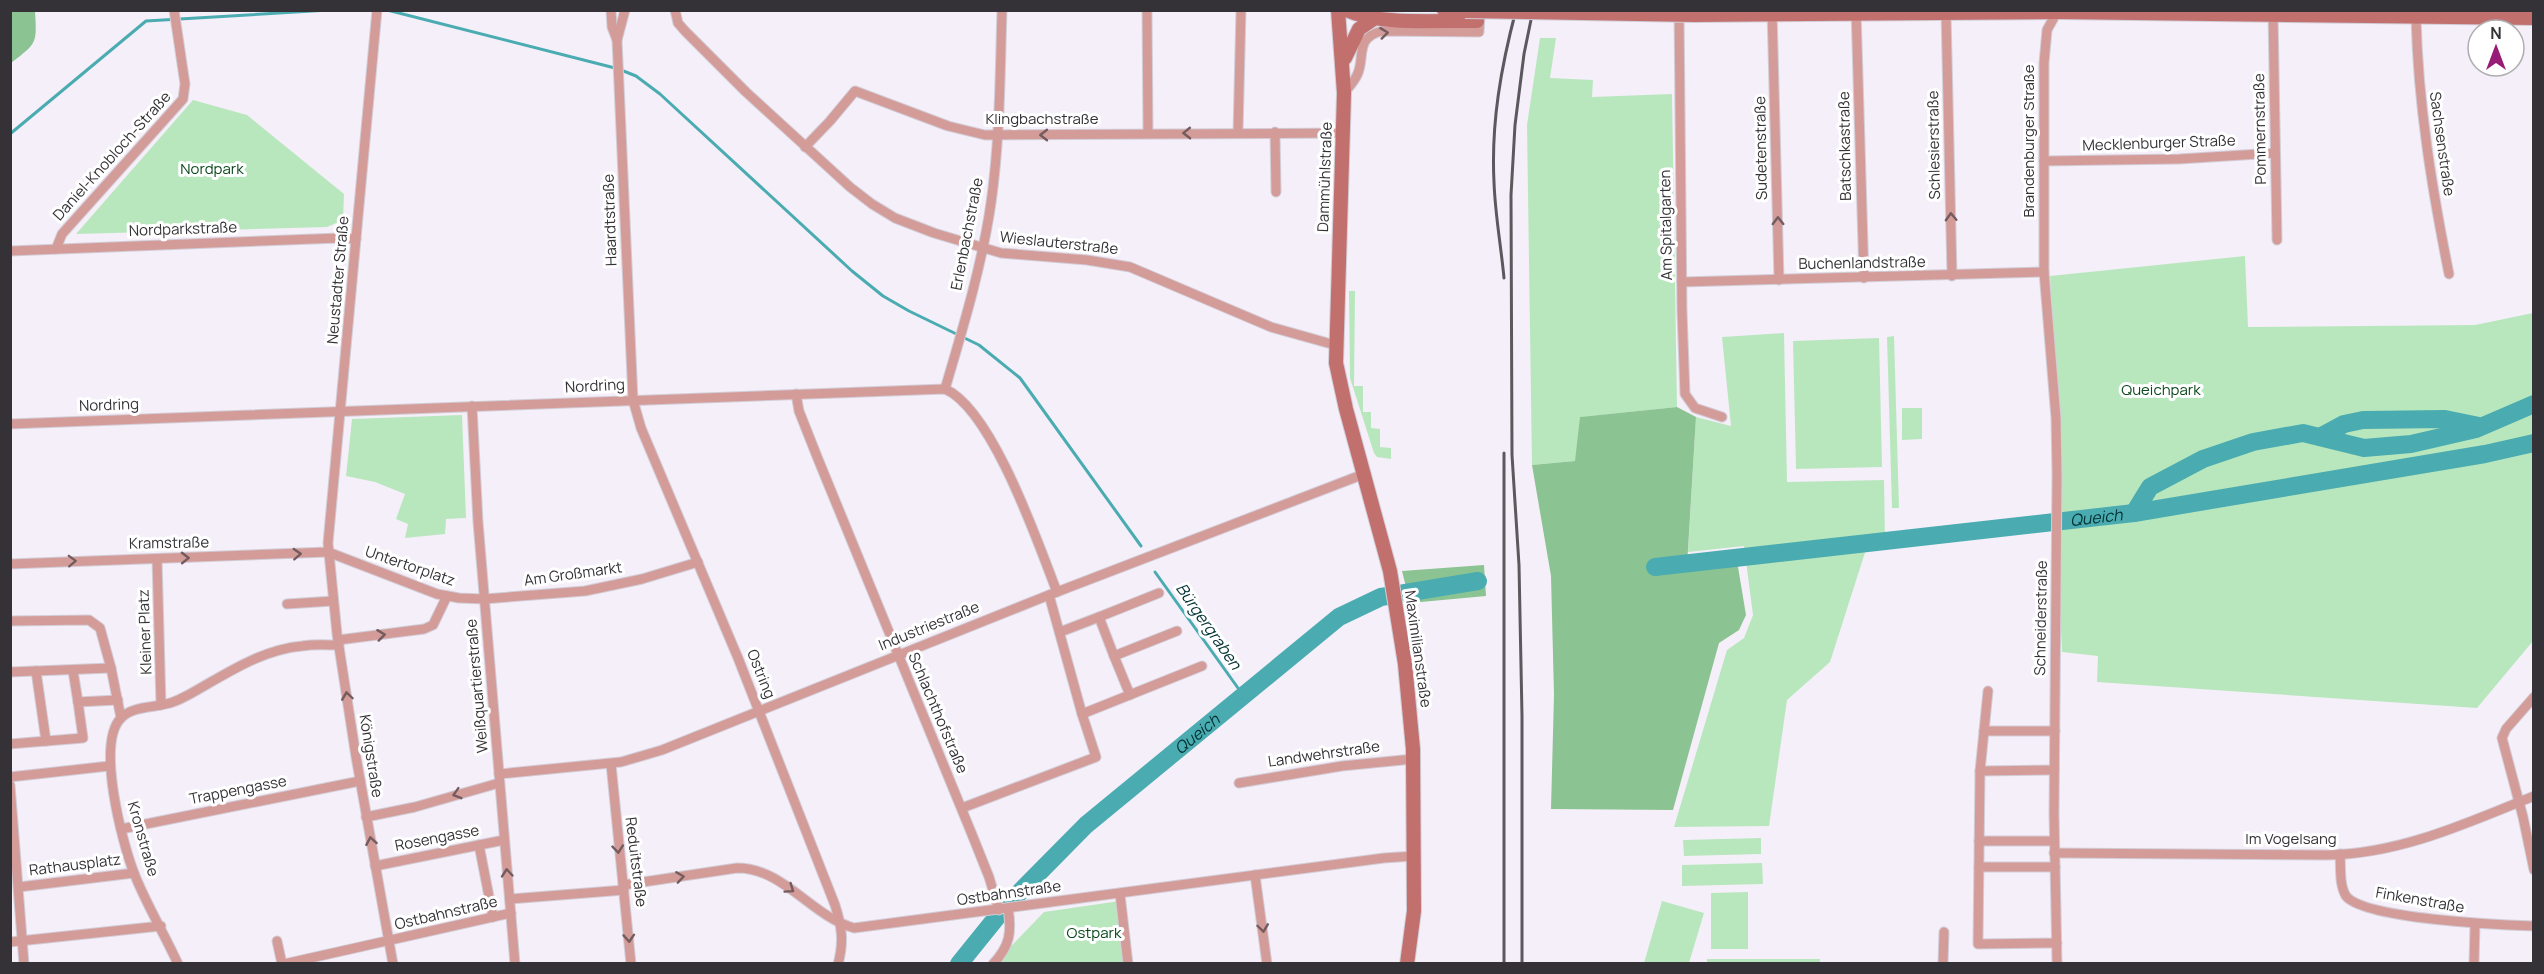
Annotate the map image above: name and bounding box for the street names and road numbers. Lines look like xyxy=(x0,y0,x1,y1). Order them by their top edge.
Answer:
street label: Brandenburger Straße xyxy=(2018,64,2039,218)
street label: Pommernstraße xyxy=(2248,73,2271,185)
street label: Daniel-Knobloch-Straße xyxy=(48,86,176,225)
street label: Schlesierstraße xyxy=(1922,90,1945,200)
street label: Sachsenstraße xyxy=(2425,90,2460,198)
street label: Batschkastraße xyxy=(1833,91,1856,201)
street label: Sudetenstraße xyxy=(1749,96,1772,200)
street label: Klingbachstraße xyxy=(985,108,1099,129)
street label: Dammühlstraße xyxy=(1312,121,1337,232)
street label: Mecklenburger Straße xyxy=(2082,129,2236,156)
street label: Am Spitalgarten xyxy=(1654,170,1677,280)
street label: Haardtstraße xyxy=(597,173,622,266)
street label: Erlenbachstraße xyxy=(945,176,988,292)
street label: Neustadter Straße xyxy=(321,215,354,345)
street label: Nordparkstraße xyxy=(129,216,238,241)
street label: Wieslauterstraße xyxy=(999,226,1120,259)
street label: Buchenlandstraße xyxy=(1798,251,1926,274)
street label: Nordring xyxy=(564,373,625,398)
street label: Nordring xyxy=(79,393,139,416)
street label: Kramstraße xyxy=(129,531,209,554)
street label: Untertorplatz xyxy=(362,540,458,591)
street label: Am Großmarkt xyxy=(523,556,623,591)
street label: Schneiderstraße xyxy=(2029,560,2052,676)
street label: Kleiner Platz xyxy=(133,589,156,675)
street label: Maximilianstraße xyxy=(1400,589,1437,709)
street label: Industriestraße xyxy=(875,596,982,655)
street label: Weißquartierstraße xyxy=(460,618,493,754)
street label: Ostring xyxy=(742,646,781,702)
street label: Schlachthofstraße xyxy=(903,649,974,777)
street label: Königstraße xyxy=(355,713,388,799)
street label: Landwehrstraße xyxy=(1267,735,1381,772)
street label: Trappengasse xyxy=(188,770,289,809)
street label: Kronstraße xyxy=(123,799,164,879)
street label: Reduitstraße xyxy=(621,816,652,908)
street label: Rosengasse xyxy=(393,819,481,856)
street label: Im Vogelsang xyxy=(2245,828,2337,849)
street label: Rathausplatz xyxy=(28,848,122,881)
street label: Ostbahnstraße xyxy=(956,875,1063,910)
street label: Finkenstraße xyxy=(2374,881,2466,918)
street label: Ostbahnstraße xyxy=(392,890,500,935)

